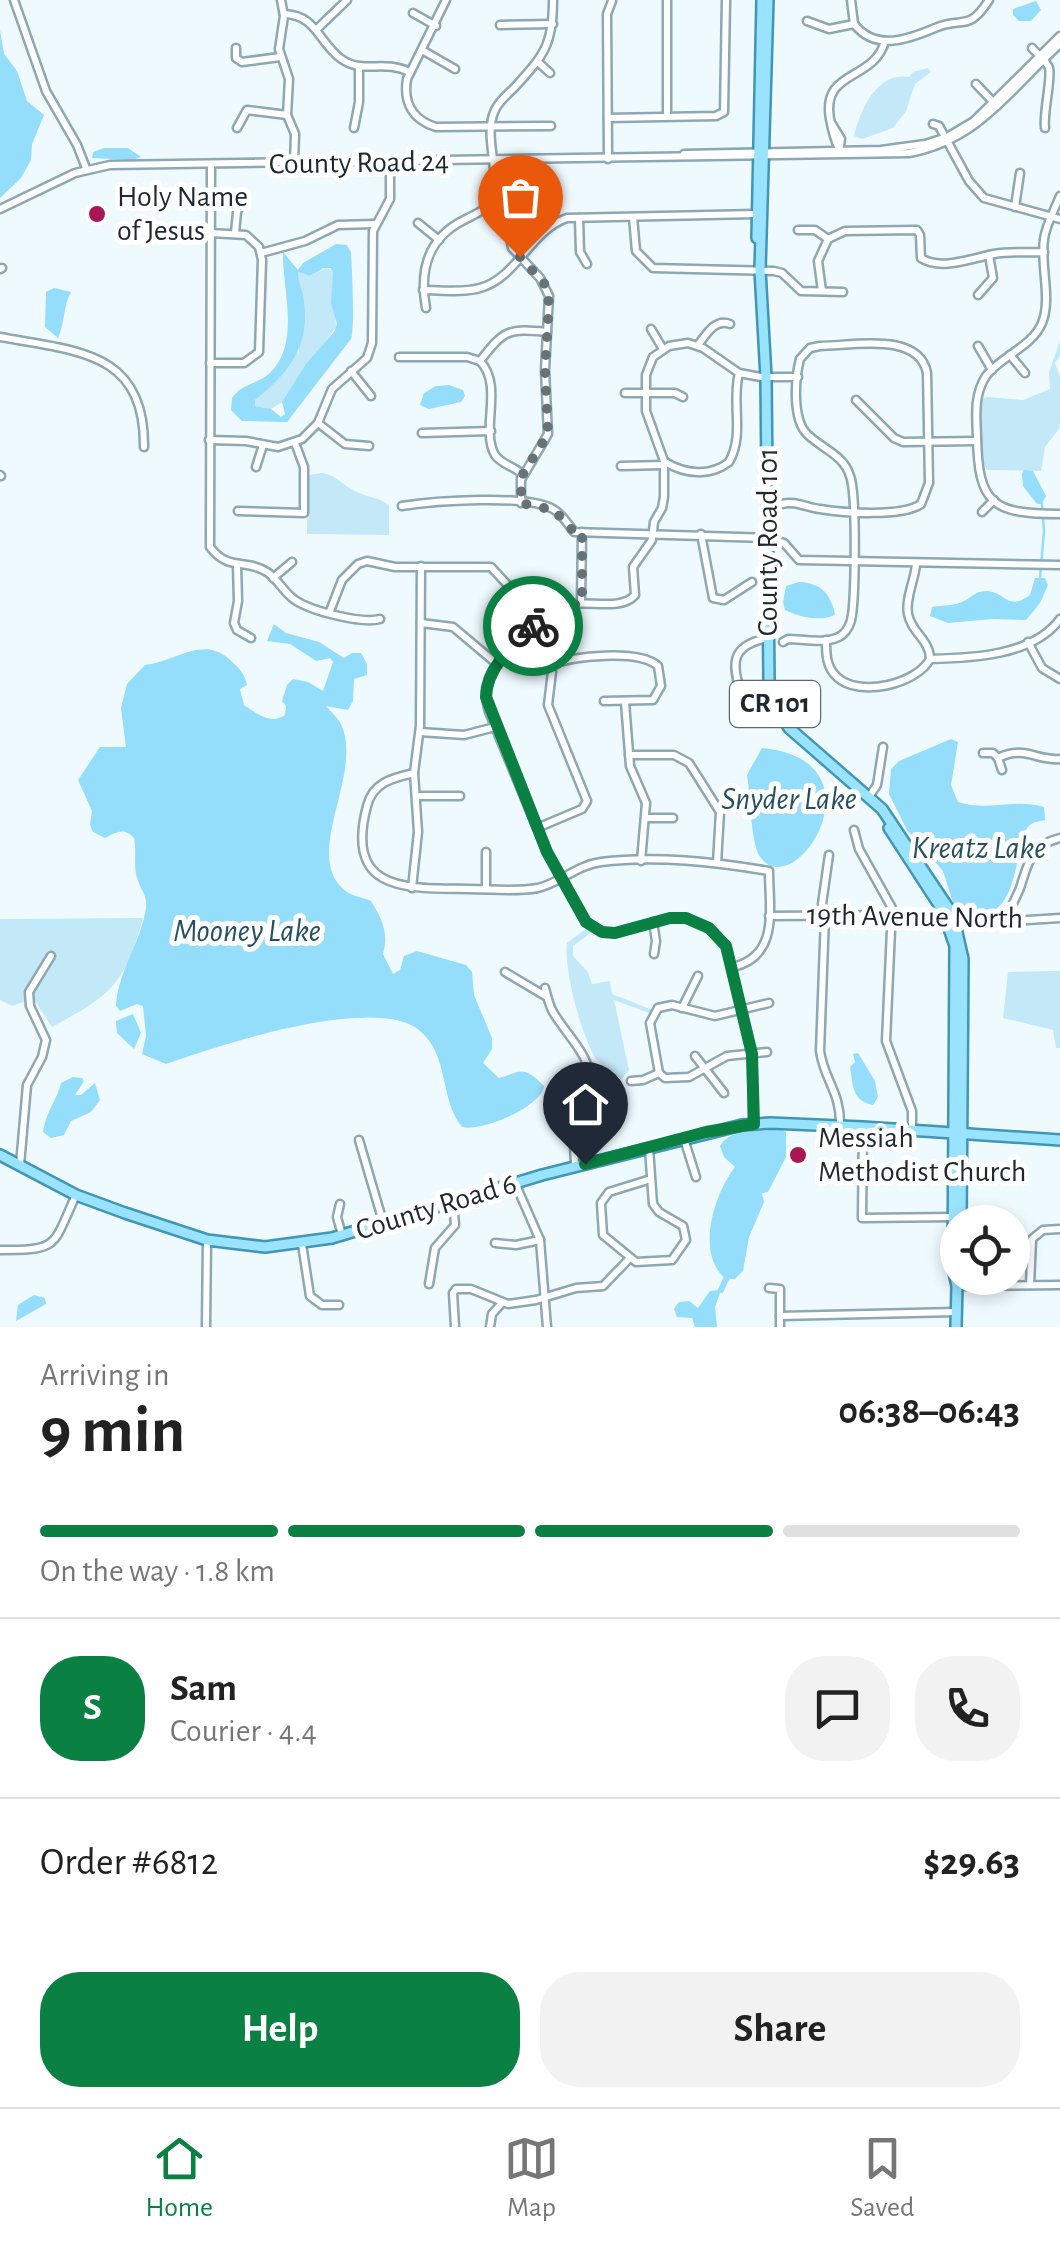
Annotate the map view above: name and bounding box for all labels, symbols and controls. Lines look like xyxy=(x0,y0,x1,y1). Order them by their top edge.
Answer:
street label: County Road 24 xyxy=(269,146,449,180)
pin xyxy=(478,155,563,258)
icon: bag xyxy=(493,170,548,225)
place label: Holy Name of Jesus xyxy=(117,182,248,246)
marker: Holy Name of Jesus xyxy=(86,203,108,225)
street label: County Road 101 xyxy=(753,448,783,636)
courier xyxy=(483,576,583,676)
icon: bike xyxy=(506,599,561,654)
road number: CR 101 xyxy=(730,681,820,727)
water label: Snyder Lake xyxy=(721,783,857,815)
water label: Kreatz Lake xyxy=(912,832,1046,864)
street label: 19th Avenue North xyxy=(807,900,1023,934)
water label: Mooney Lake xyxy=(173,915,321,947)
pin xyxy=(543,1062,628,1165)
icon: home xyxy=(558,1077,613,1132)
place label: Messiah Methodist Church xyxy=(818,1123,1026,1187)
marker: Messiah Methodist Church xyxy=(787,1144,809,1166)
street label: County Road 6 xyxy=(352,1168,520,1246)
map controls xyxy=(940,1205,1030,1295)
button: locate xyxy=(940,1205,1030,1295)
text: Arriving in xyxy=(40,1359,169,1391)
text: 06:38–06:43 xyxy=(838,1393,1020,1431)
text: 9 min xyxy=(40,1399,185,1464)
text: On the way · 1.8 km xyxy=(40,1555,275,1587)
button: chat xyxy=(785,1656,890,1761)
button: phone xyxy=(915,1656,1020,1761)
text: Sam xyxy=(170,1670,237,1708)
text: S xyxy=(83,1689,102,1727)
text: Courier · 4.4 xyxy=(170,1715,317,1747)
text: Order #6812 xyxy=(40,1844,218,1882)
text: $29.63 xyxy=(923,1844,1020,1882)
button: Help xyxy=(40,1972,520,2087)
button: Share xyxy=(540,1972,1020,2087)
tab: Home xyxy=(146,2131,213,2225)
tab: Map xyxy=(504,2131,559,2225)
tab: Saved xyxy=(850,2131,914,2225)

